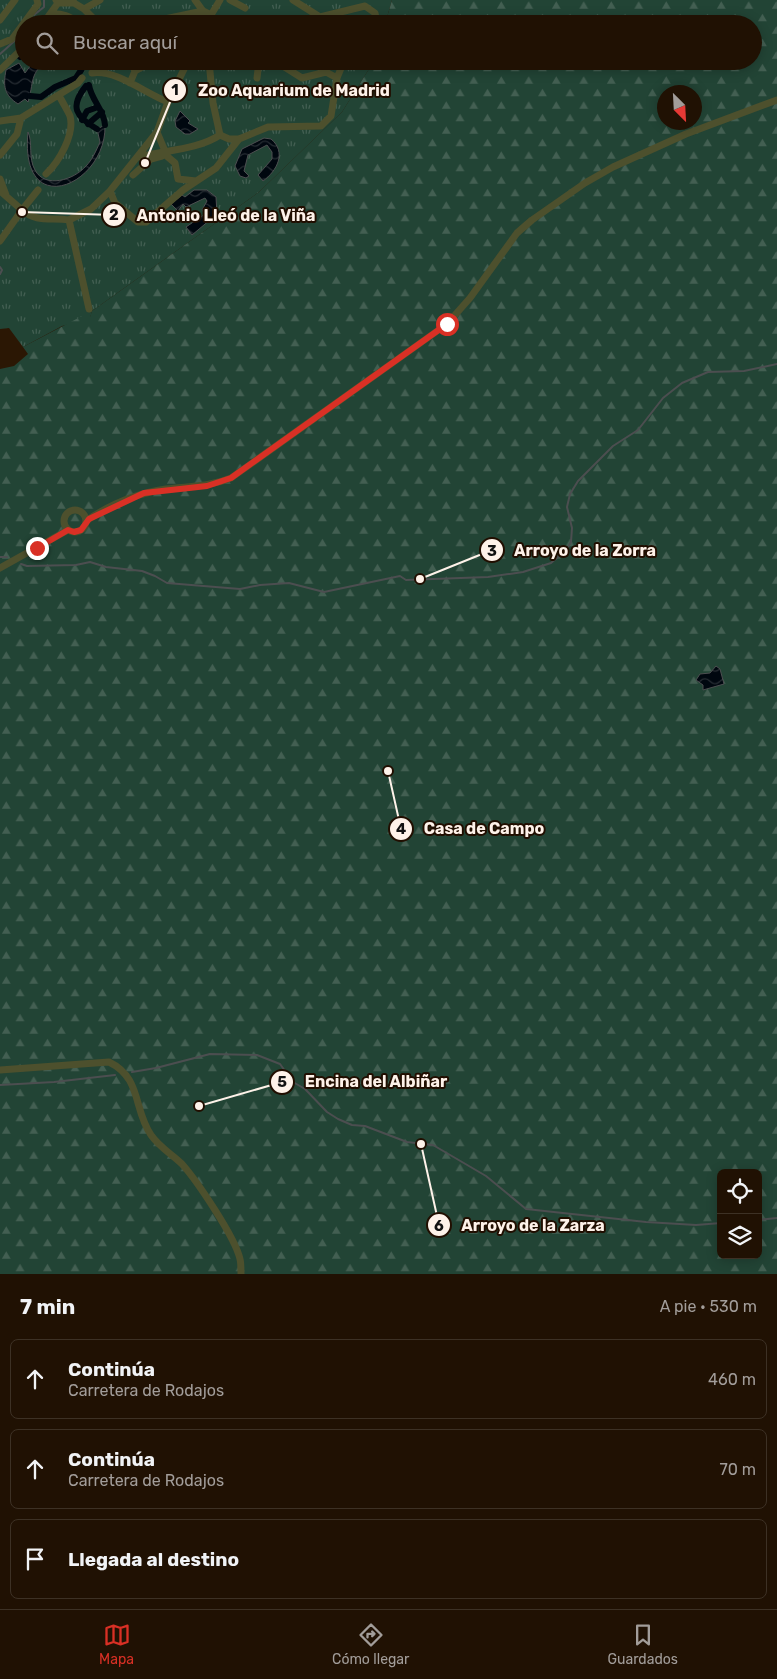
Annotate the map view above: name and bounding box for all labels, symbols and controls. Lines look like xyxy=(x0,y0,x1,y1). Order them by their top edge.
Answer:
search box xyxy=(15,15,762,70)
icon: search xyxy=(33,29,61,57)
text: Buscar aquí xyxy=(73,31,177,54)
callout: Zoo Aquarium de Madrid xyxy=(163,75,400,106)
text: 1 xyxy=(171,81,179,99)
text: Zoo Aquarium de Madrid xyxy=(198,81,390,100)
north arrow xyxy=(657,85,702,130)
callout: Antonio Lleó de la Viña xyxy=(102,199,326,230)
text: 2 xyxy=(109,206,119,224)
text: Antonio Lleó de la Viña xyxy=(136,206,316,225)
route start xyxy=(436,313,459,336)
callout: Arroyo de la Zorra xyxy=(479,535,666,566)
route end xyxy=(26,537,49,560)
text: Arroyo de la Zorra xyxy=(514,541,656,560)
text: 3 xyxy=(487,542,497,560)
callout: Casa de Campo xyxy=(388,813,554,844)
text: Casa de Campo xyxy=(424,819,545,838)
text: 4 xyxy=(396,820,406,838)
callout: Encina del Albiñar xyxy=(269,1066,457,1097)
text: Encina del Albiñar xyxy=(305,1072,448,1091)
text: 5 xyxy=(277,1073,287,1091)
map controls xyxy=(717,1169,762,1259)
button: locate xyxy=(717,1169,762,1214)
callout: Arroyo de la Zarza xyxy=(427,1210,615,1241)
button: layers xyxy=(717,1214,762,1259)
text: Arroyo de la Zarza xyxy=(461,1216,605,1235)
text: 6 xyxy=(434,1217,444,1235)
text: 7 min xyxy=(20,1294,75,1319)
text: A pie · 530 m xyxy=(660,1297,757,1316)
text: Continúa xyxy=(68,1358,155,1381)
icon: ahead xyxy=(21,1365,49,1393)
text: 460 m xyxy=(708,1370,756,1389)
text: Carretera de Rodajos xyxy=(68,1381,224,1400)
text: Continúa xyxy=(68,1448,155,1471)
icon: ahead xyxy=(21,1455,49,1483)
text: 70 m xyxy=(719,1460,756,1479)
text: Carretera de Rodajos xyxy=(68,1471,224,1490)
icon: arrive xyxy=(21,1545,49,1573)
text: Llegada al destino xyxy=(68,1548,239,1571)
tab: Mapa xyxy=(99,1621,134,1668)
tab: Cómo llegar xyxy=(332,1621,409,1668)
tab: Guardados xyxy=(607,1621,678,1668)

